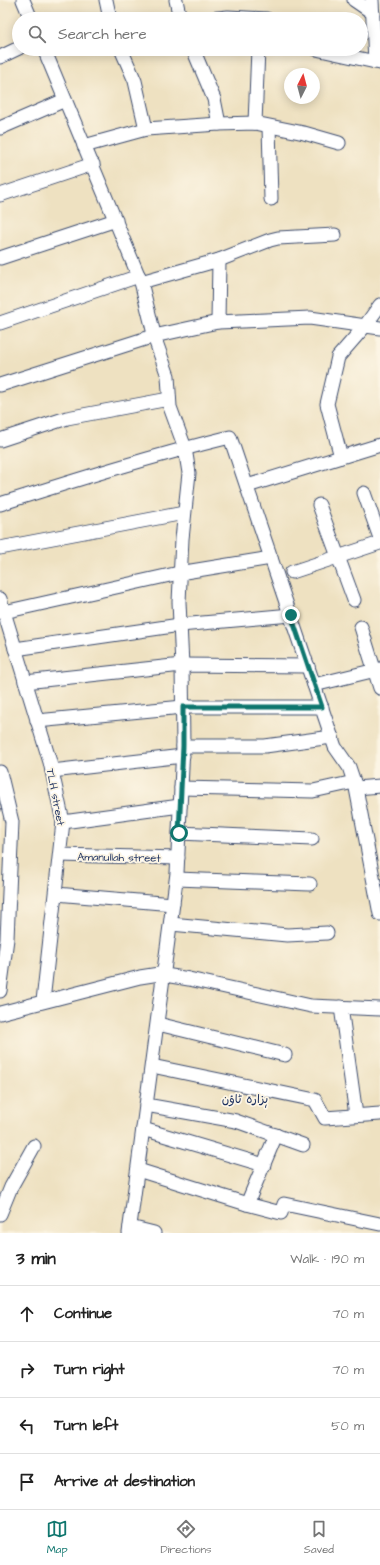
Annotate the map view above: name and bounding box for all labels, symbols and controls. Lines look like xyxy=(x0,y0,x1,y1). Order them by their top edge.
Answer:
search box xyxy=(12,12,368,56)
icon: search xyxy=(26,23,48,45)
text: Search here xyxy=(58,24,147,45)
north arrow xyxy=(284,68,320,104)
route end xyxy=(282,606,300,624)
street label: TLH street xyxy=(43,767,69,827)
route start xyxy=(170,824,188,842)
street label: Amanullah street xyxy=(77,849,161,866)
district label: ہزارہ ٹاؤن xyxy=(222,1091,268,1108)
text: 3 min xyxy=(16,1247,56,1271)
text: Walk · 190 m xyxy=(290,1250,364,1268)
icon: ahead xyxy=(16,1303,38,1325)
text: Continue xyxy=(54,1303,112,1324)
text: 70 m xyxy=(332,1305,364,1323)
icon: right xyxy=(16,1359,38,1381)
text: Turn right xyxy=(54,1359,125,1380)
text: 70 m xyxy=(332,1361,364,1379)
icon: left xyxy=(16,1415,38,1437)
text: Turn left xyxy=(54,1415,118,1436)
text: 50 m xyxy=(331,1417,364,1435)
icon: arrive xyxy=(16,1471,38,1493)
text: Arrive at destination xyxy=(54,1471,195,1492)
tab: Map xyxy=(46,1518,68,1557)
tab: Directions xyxy=(160,1518,212,1557)
tab: Saved xyxy=(304,1518,334,1557)

